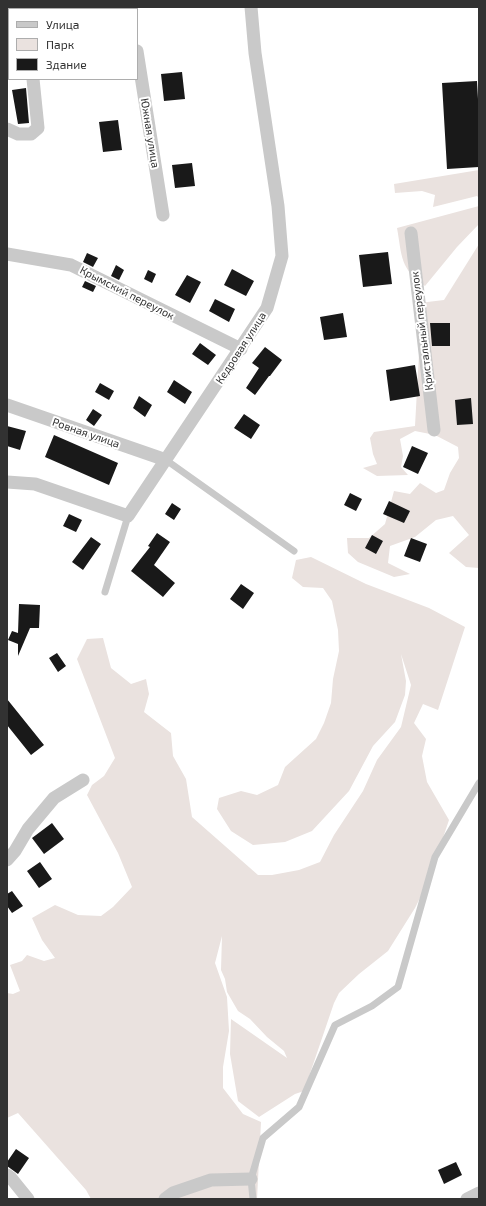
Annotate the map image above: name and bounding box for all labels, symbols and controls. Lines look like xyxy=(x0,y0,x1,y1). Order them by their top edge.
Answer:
legend xyxy=(8,8,138,80)
text: Улица xyxy=(46,17,79,31)
text: Парк xyxy=(46,37,74,51)
text: Здание xyxy=(46,57,87,71)
street label: Южная улица xyxy=(138,97,162,169)
street label: Крымский переулок xyxy=(78,263,176,323)
street label: Кристальный переулок xyxy=(408,271,436,391)
street label: Кедровая улица xyxy=(213,310,269,386)
street label: Ровная улица xyxy=(51,415,121,451)

